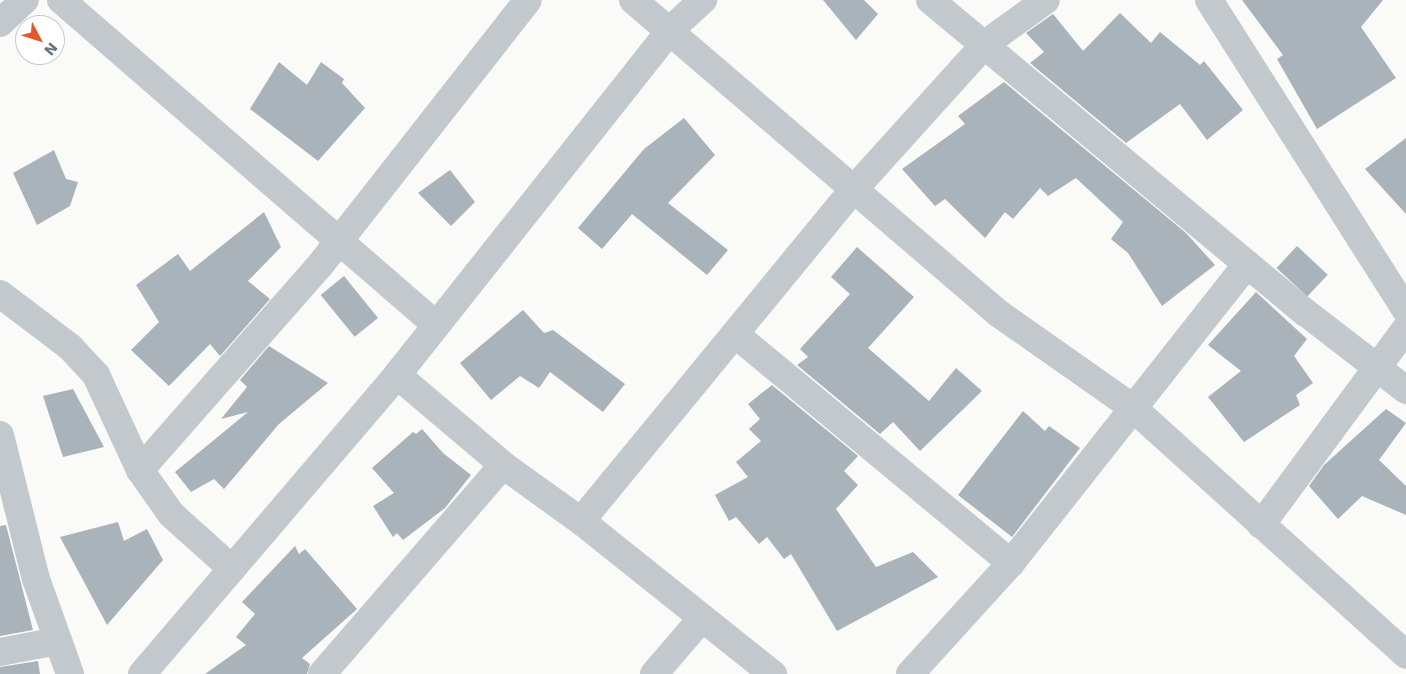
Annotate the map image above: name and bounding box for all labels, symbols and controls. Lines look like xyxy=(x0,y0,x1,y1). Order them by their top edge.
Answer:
north arrow xyxy=(15,15,65,65)
text: N xyxy=(41,39,61,59)

